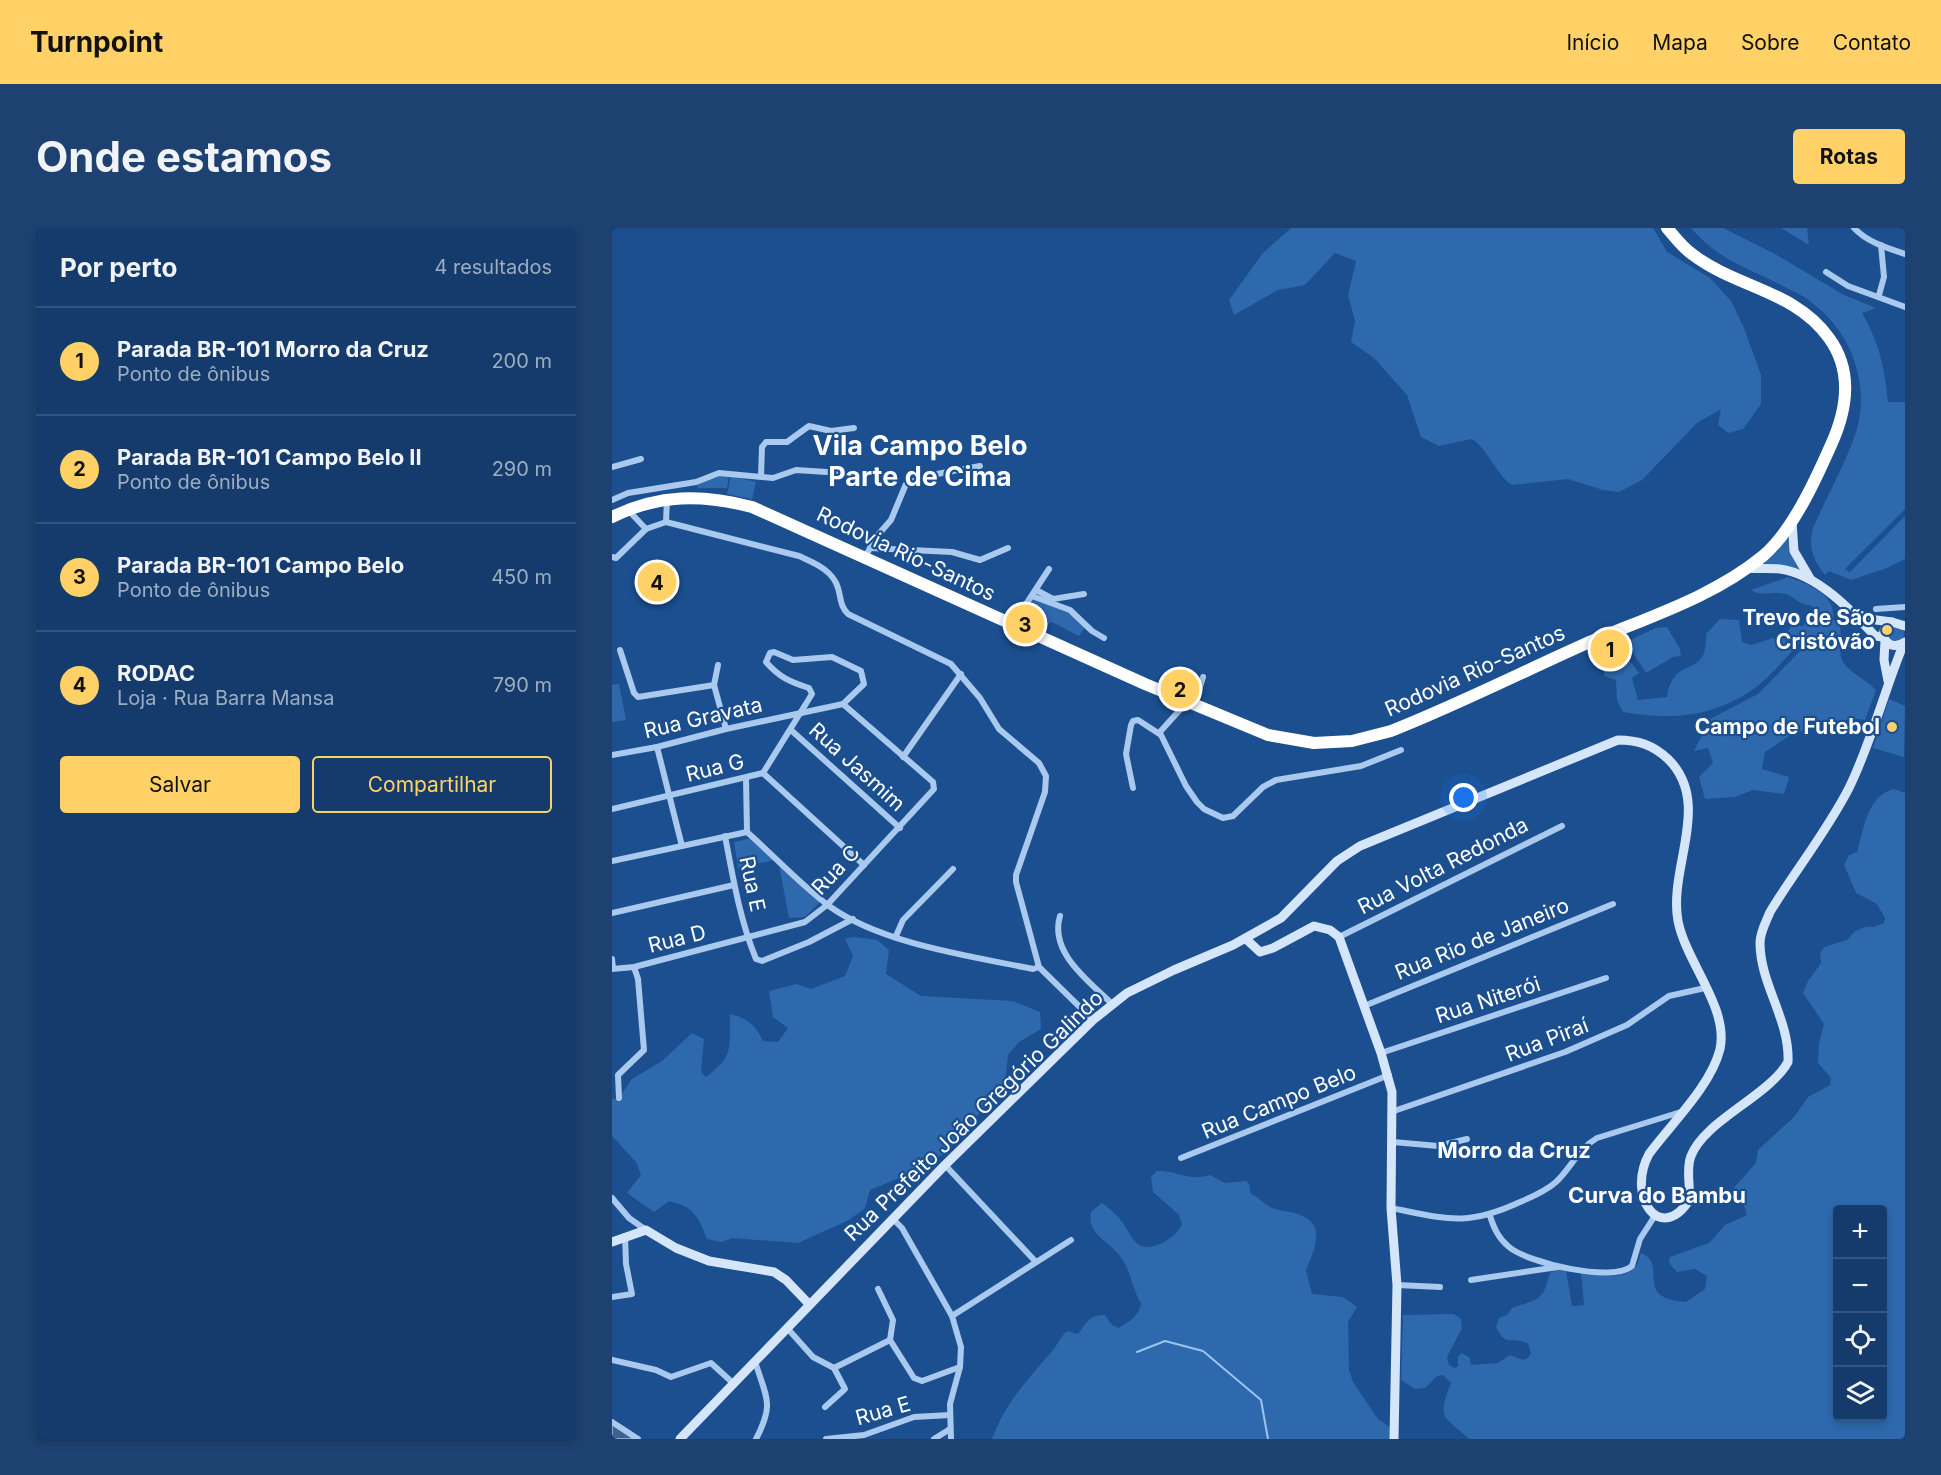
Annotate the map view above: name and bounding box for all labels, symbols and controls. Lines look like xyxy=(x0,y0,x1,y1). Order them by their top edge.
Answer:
text: Turnpoint xyxy=(30,25,163,59)
text: Início xyxy=(1566,30,1619,55)
text: Mapa xyxy=(1652,30,1708,55)
text: Sobre xyxy=(1741,30,1800,55)
text: Contato xyxy=(1833,30,1911,55)
button: Rotas xyxy=(1793,129,1905,184)
text: Onde estamos xyxy=(36,131,332,182)
text: Por perto xyxy=(60,252,178,283)
text: 4 resultados xyxy=(434,255,552,279)
text: Parada BR-101 Morro da Cruz xyxy=(117,336,429,362)
text: 1 xyxy=(75,349,84,373)
text: 200 m xyxy=(491,349,552,373)
text: Ponto de ônibus xyxy=(117,362,270,386)
district label: Vila Campo Belo Parte de Cima xyxy=(813,429,1027,493)
text: Parada BR-101 Campo Belo II xyxy=(117,444,422,470)
text: 2 xyxy=(73,457,86,481)
text: 290 m xyxy=(492,457,552,481)
text: Ponto de ônibus xyxy=(117,470,270,494)
street label: Rodovia Rio-Santos xyxy=(813,501,1000,606)
text: Parada BR-101 Campo Belo xyxy=(117,552,404,578)
pin: 4 xyxy=(638,560,676,604)
text: 3 xyxy=(73,565,86,589)
text: 450 m xyxy=(491,565,552,589)
text: Ponto de ônibus xyxy=(117,578,270,602)
pin: 3 xyxy=(1006,602,1044,646)
place label: Trevo de São Cristóvão xyxy=(1742,605,1875,654)
street label: Rodovia Rio-Santos xyxy=(1381,620,1569,721)
marker: Trevo de São Cristóvão xyxy=(1880,623,1894,637)
pin: 1 xyxy=(1590,626,1630,672)
text: RODAC xyxy=(117,660,195,686)
pin: 2 xyxy=(1160,666,1200,712)
text: 4 xyxy=(73,673,86,697)
text: 790 m xyxy=(493,673,552,697)
text: Loja · Rua Barra Mansa xyxy=(117,686,334,710)
street label: Rua Gravata xyxy=(641,692,765,743)
place label: Campo de Futebol xyxy=(1695,714,1880,739)
street label: Rua Jasmim xyxy=(804,717,910,816)
marker: Campo de Futebol xyxy=(1885,720,1899,734)
street label: Rua G xyxy=(683,748,747,787)
button: Salvar xyxy=(60,756,300,813)
button: Compartilhar xyxy=(312,756,552,813)
your location xyxy=(1449,783,1478,812)
street label: Rua Volta Redonda xyxy=(1353,812,1532,919)
street label: Rua C xyxy=(806,840,865,900)
street label: Rua E xyxy=(734,854,771,914)
street label: Rua Rio de Janeiro xyxy=(1391,892,1572,985)
street label: Rua D xyxy=(645,919,708,958)
street label: Rua Niterói xyxy=(1432,971,1543,1028)
street label: Rua Prefeito João Gregório Galindo xyxy=(839,985,1108,1246)
street label: Rua Piraí xyxy=(1502,1012,1593,1067)
street label: Rua Campo Belo xyxy=(1198,1059,1360,1144)
district label: Morro da Cruz xyxy=(1437,1137,1591,1163)
district label: Curva do Bambu xyxy=(1568,1182,1746,1208)
map controls xyxy=(1833,1205,1887,1421)
button: + xyxy=(1833,1205,1887,1259)
button: − xyxy=(1833,1259,1887,1313)
button: locate xyxy=(1833,1313,1887,1367)
button: layers xyxy=(1833,1367,1887,1421)
street label: Rua E xyxy=(852,1391,913,1430)

